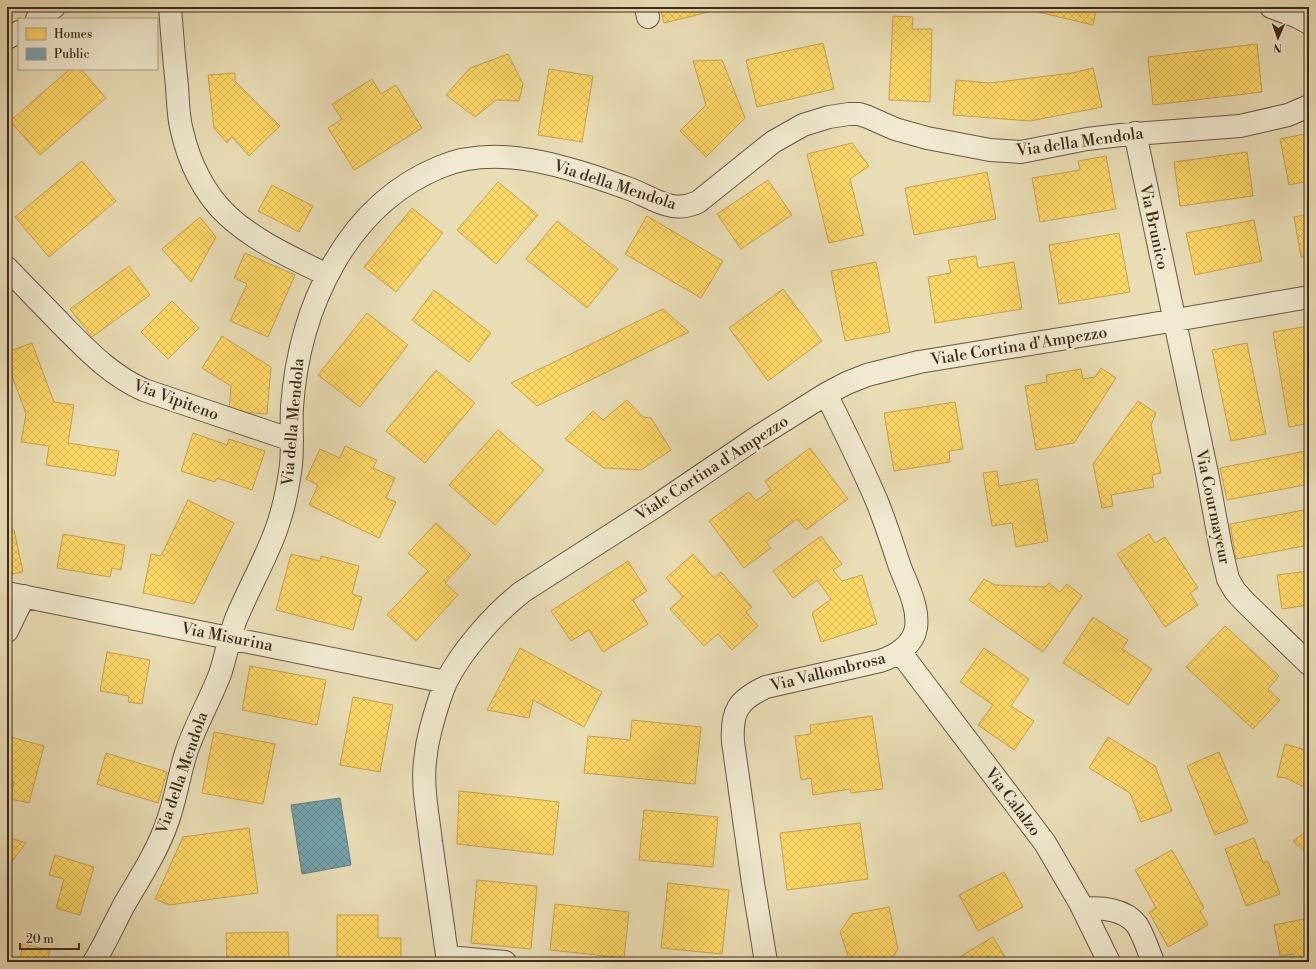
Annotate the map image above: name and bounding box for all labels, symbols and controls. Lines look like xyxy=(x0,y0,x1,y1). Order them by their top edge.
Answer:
legend xyxy=(18,18,158,70)
north arrow xyxy=(1258,18,1298,58)
text: Homes xyxy=(54,27,92,42)
text: N xyxy=(1273,40,1282,54)
text: Public xyxy=(54,47,90,62)
street label: Via della Mendola xyxy=(1014,123,1146,161)
street label: Via della Mendola xyxy=(550,155,680,215)
street label: Via Brunico xyxy=(1135,181,1173,272)
street label: Viale Cortina d'Ampezzo xyxy=(928,322,1109,370)
street label: Via della Mendola xyxy=(277,357,309,488)
street label: Via Vipiteno xyxy=(130,375,221,425)
street label: Viale Cortina d'Ampezzo xyxy=(631,411,792,526)
street label: Via Courmayeur xyxy=(1191,447,1235,566)
street label: Via Misurina xyxy=(179,618,275,656)
street label: Via Vallombrosa xyxy=(767,648,888,696)
street label: Via della Mendola xyxy=(151,708,213,838)
street label: Via Calalzo xyxy=(980,763,1045,840)
scale bar xyxy=(20,925,79,951)
text: 20 m xyxy=(26,932,54,947)

